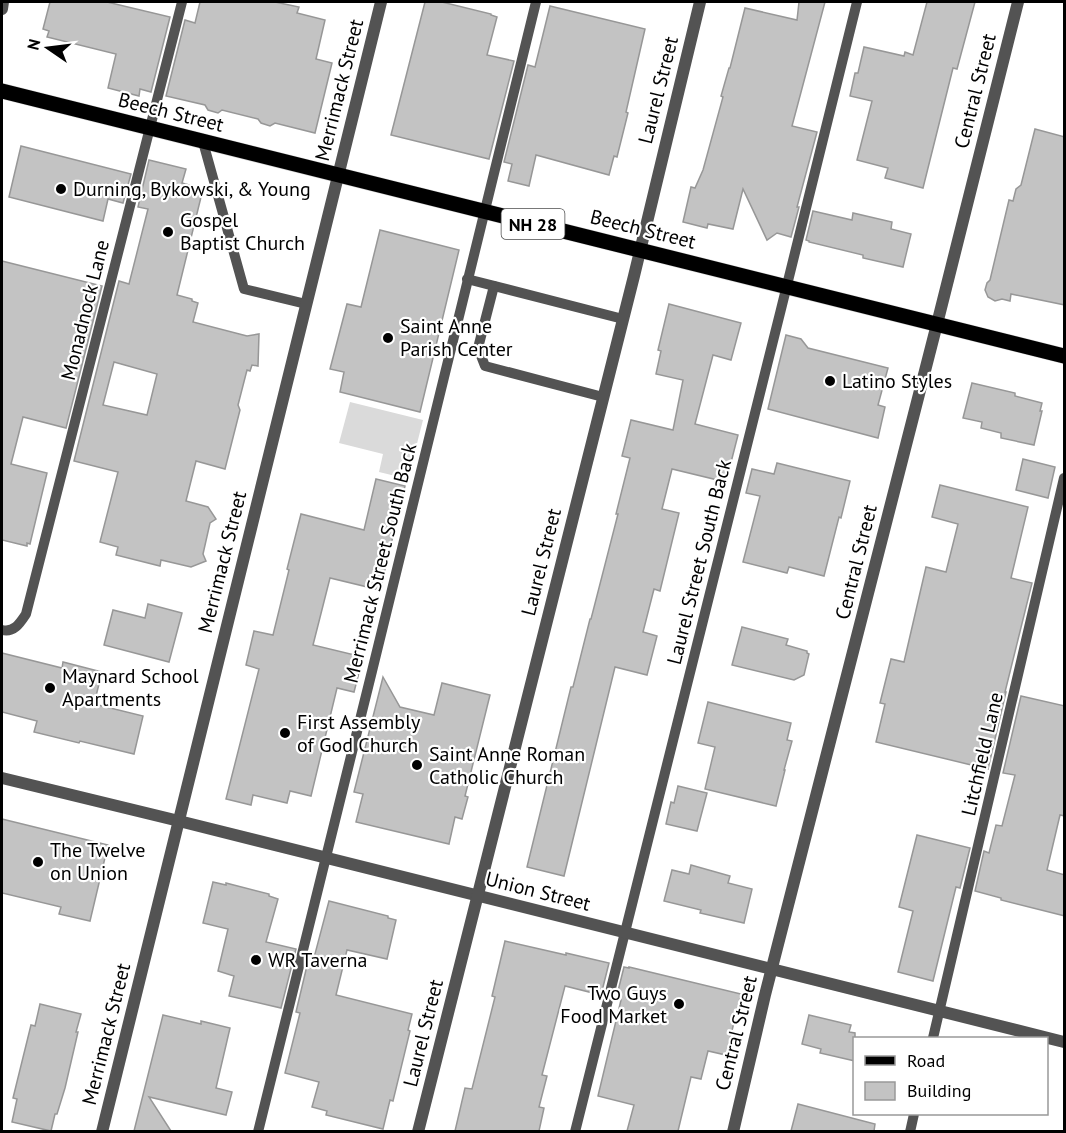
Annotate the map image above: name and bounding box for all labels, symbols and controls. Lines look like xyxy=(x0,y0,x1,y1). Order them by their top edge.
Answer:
street label: Merrimack Street xyxy=(309,16,369,164)
north arrow xyxy=(18,18,78,78)
street label: Central Street xyxy=(948,31,1002,151)
street label: Laurel Street xyxy=(632,33,684,146)
text: N xyxy=(22,37,44,52)
street label: Beech Street xyxy=(115,86,227,138)
place label: Durning, Bykowski, & Young xyxy=(73,176,311,202)
marker: Durning, Bykowski, & Young xyxy=(54,182,68,196)
street label: Beech Street xyxy=(587,203,699,255)
place label: Gospel Baptist Church xyxy=(180,207,305,256)
road number: NH 28 xyxy=(502,209,564,239)
marker: Gospel Baptist Church xyxy=(161,225,175,239)
street label: Monadnock Lane xyxy=(55,237,115,383)
place label: Saint Anne Parish Center xyxy=(400,313,513,362)
marker: Saint Anne Parish Center xyxy=(381,331,395,345)
place label: Latino Styles xyxy=(842,368,952,394)
marker: Latino Styles xyxy=(823,374,837,388)
street label: Merrimack Street South Back xyxy=(338,440,422,686)
street label: Laurel Street South Back xyxy=(661,456,737,667)
street label: Merrimack Street xyxy=(192,488,252,636)
street label: Central Street xyxy=(829,502,883,622)
street label: Laurel Street xyxy=(515,505,567,618)
place label: Maynard School Apartments xyxy=(62,663,199,712)
marker: Maynard School Apartments xyxy=(43,681,57,695)
street label: Litchfield Lane xyxy=(955,690,1009,818)
place label: First Assembly of God Church xyxy=(297,709,421,758)
marker: First Assembly of God Church xyxy=(278,726,292,740)
place label: Saint Anne Roman Catholic Church xyxy=(429,741,585,790)
marker: Saint Anne Roman Catholic Church xyxy=(410,758,424,772)
place label: The Twelve on Union xyxy=(50,837,146,886)
marker: The Twelve on Union xyxy=(31,855,45,869)
street label: Union Street xyxy=(483,865,593,917)
place label: WR Taverna xyxy=(268,947,367,973)
marker: WR Taverna xyxy=(249,953,263,967)
street label: Merrimack Street xyxy=(76,960,136,1108)
street label: Central Street xyxy=(709,973,763,1093)
street label: Laurel Street xyxy=(397,976,449,1089)
place label: Two Guys Food Market xyxy=(560,980,667,1029)
marker: Two Guys Food Market xyxy=(672,997,686,1011)
legend xyxy=(853,1037,1048,1115)
text: Road xyxy=(907,1049,945,1072)
text: Building xyxy=(907,1079,971,1102)

